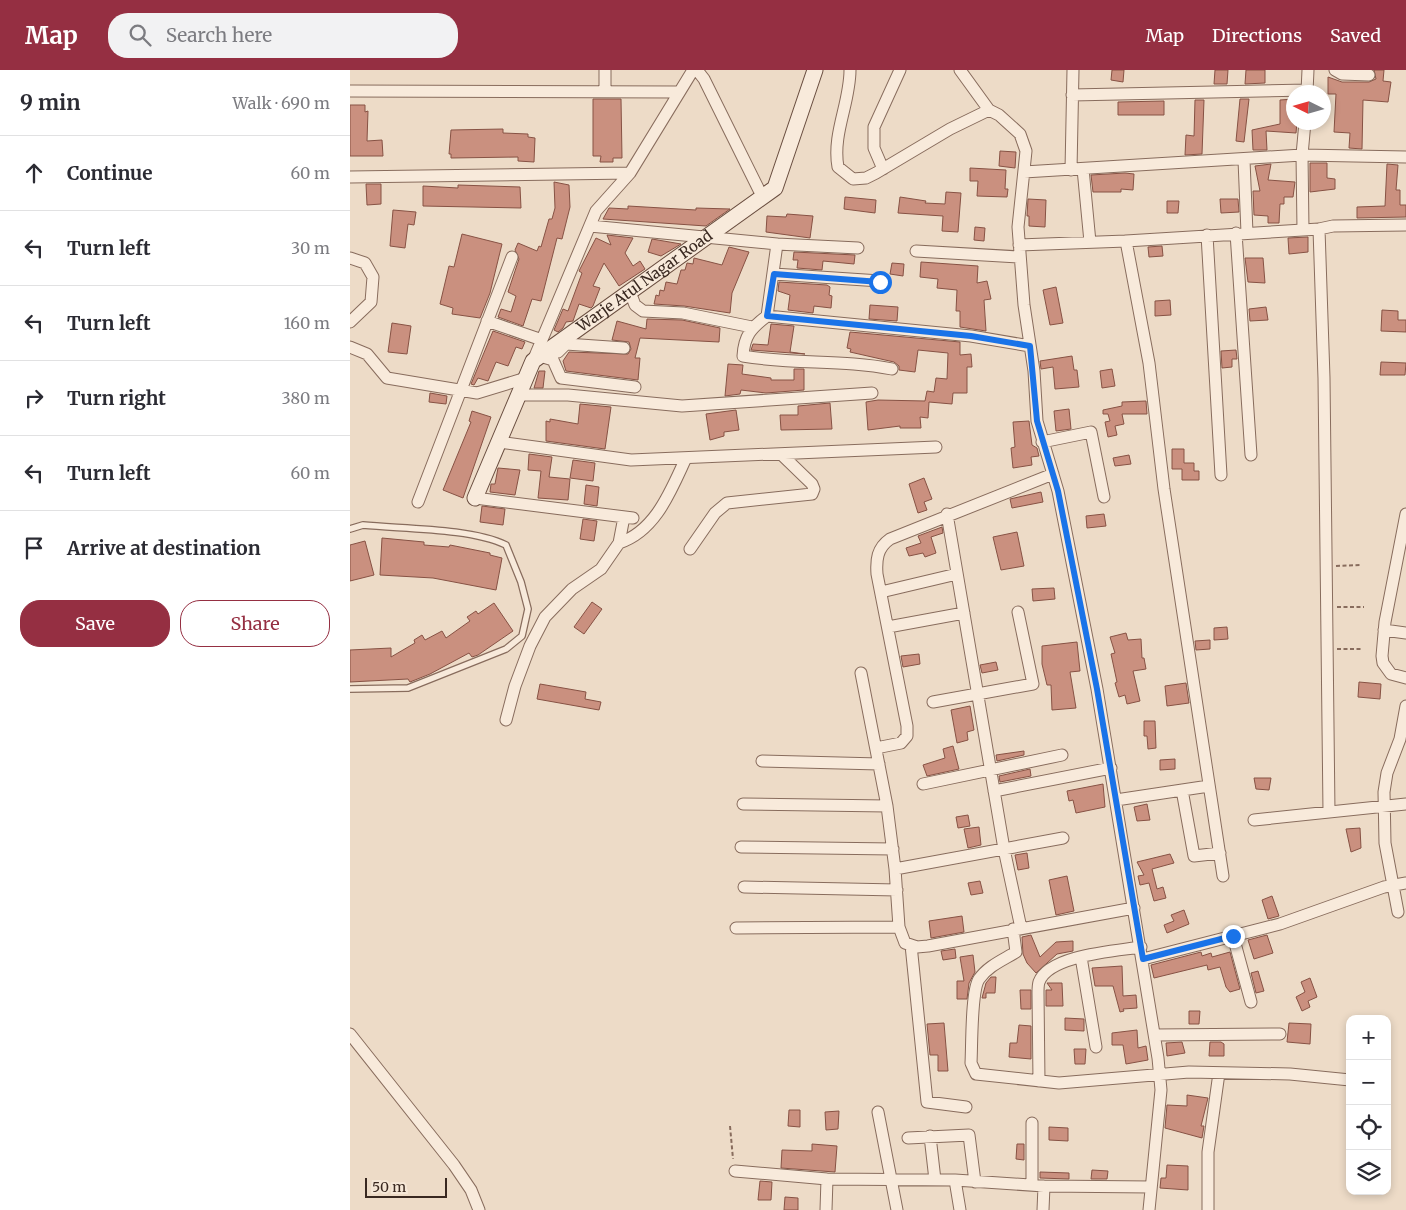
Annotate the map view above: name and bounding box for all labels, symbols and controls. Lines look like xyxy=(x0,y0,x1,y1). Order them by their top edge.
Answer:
search box xyxy=(108,13,458,58)
text: Map xyxy=(25,20,78,51)
icon: search xyxy=(126,21,154,49)
text: Search here xyxy=(166,23,272,47)
text: Map xyxy=(1146,24,1184,47)
text: Directions xyxy=(1212,24,1302,47)
text: Saved xyxy=(1330,24,1381,47)
north arrow xyxy=(1286,85,1331,130)
text: 9 min xyxy=(20,89,80,116)
text: Walk · 690 m xyxy=(233,93,330,113)
icon: ahead xyxy=(20,159,48,187)
text: Continue xyxy=(67,161,153,185)
text: 60 m xyxy=(290,163,330,183)
street label: Warje Atul Nagar Road xyxy=(572,226,716,336)
icon: left xyxy=(20,234,48,262)
text: Turn left xyxy=(67,236,151,260)
text: 30 m xyxy=(291,238,330,258)
route start xyxy=(869,271,892,294)
icon: left xyxy=(20,309,48,337)
text: Turn left xyxy=(67,311,151,335)
text: 160 m xyxy=(284,313,330,333)
icon: right xyxy=(20,384,48,412)
text: Turn right xyxy=(67,386,166,410)
text: 380 m xyxy=(282,388,330,408)
icon: left xyxy=(20,459,48,487)
text: Turn left xyxy=(67,461,151,485)
text: 60 m xyxy=(290,463,330,483)
icon: arrive xyxy=(20,534,48,562)
text: Arrive at destination xyxy=(67,536,261,560)
button: Save xyxy=(20,600,170,647)
button: Share xyxy=(180,600,330,647)
route end xyxy=(1222,925,1245,948)
map controls xyxy=(1346,1015,1391,1195)
button: + xyxy=(1346,1015,1391,1060)
button: − xyxy=(1346,1060,1391,1105)
button: locate xyxy=(1346,1105,1391,1150)
button: layers xyxy=(1346,1150,1391,1195)
scale bar xyxy=(365,1175,448,1198)
text: 50 m xyxy=(372,1178,406,1196)

